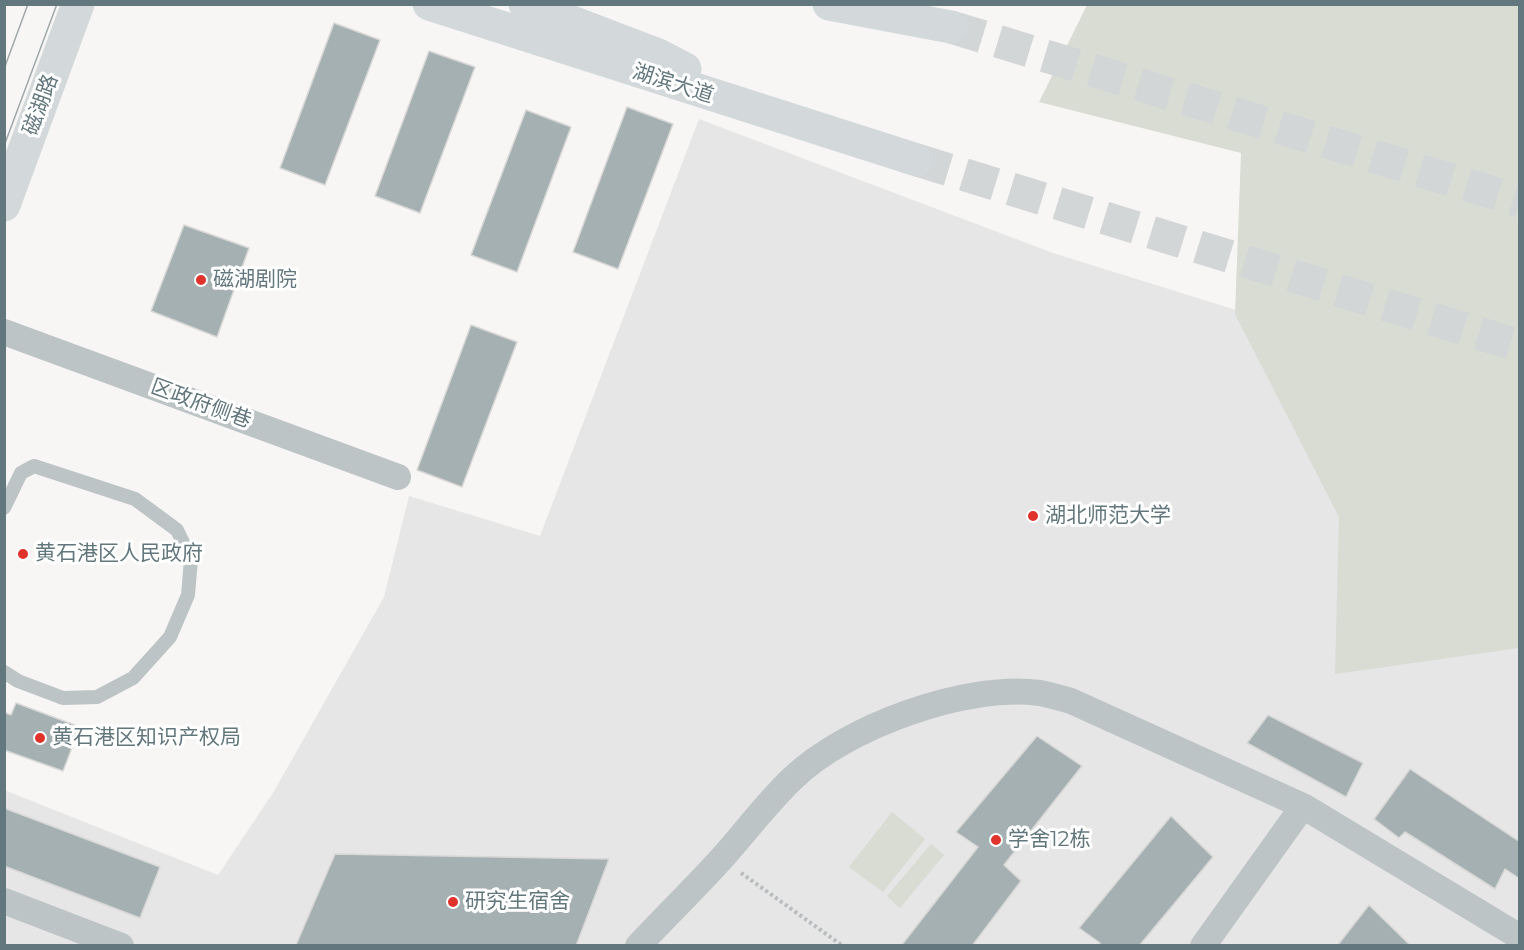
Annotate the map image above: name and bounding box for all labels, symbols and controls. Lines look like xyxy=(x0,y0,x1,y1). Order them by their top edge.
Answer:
street label: 湖滨大道 xyxy=(629,59,717,109)
street label: 磁湖路 xyxy=(18,71,64,139)
place label: 磁湖剧院 xyxy=(213,267,297,293)
marker: 磁湖剧院 xyxy=(194,273,208,287)
street label: 区政府侧巷 xyxy=(147,374,255,434)
place label: 湖北师范大学 xyxy=(1045,503,1171,529)
marker: 湖北师范大学 xyxy=(1026,509,1040,523)
place label: 黄石港区人民政府 xyxy=(35,541,203,567)
marker: 黄石港区人民政府 xyxy=(16,547,30,561)
place label: 黄石港区知识产权局 xyxy=(52,725,241,751)
marker: 黄石港区知识产权局 xyxy=(33,731,47,745)
place label: 学舍12栋 xyxy=(1008,827,1091,853)
marker: 学舍12栋 xyxy=(989,833,1003,847)
place label: 研究生宿舍 xyxy=(465,889,570,915)
marker: 研究生宿舍 xyxy=(446,895,460,909)

